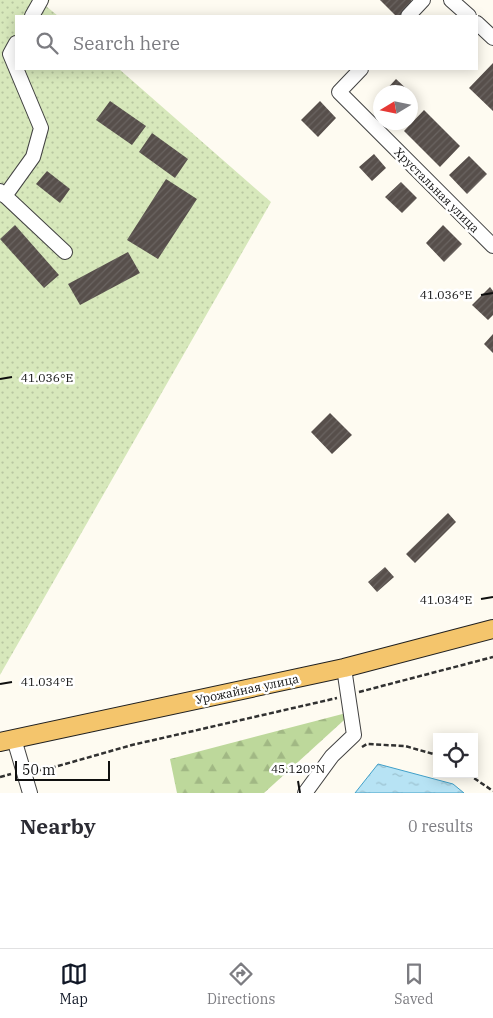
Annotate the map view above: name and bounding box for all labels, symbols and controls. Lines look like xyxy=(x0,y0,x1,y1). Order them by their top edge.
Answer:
search box xyxy=(15,15,478,70)
icon: search xyxy=(33,29,61,57)
text: Search here xyxy=(73,31,180,55)
north arrow xyxy=(373,85,418,130)
street label: Хрустальная улица xyxy=(391,144,483,236)
text: 41.036°E xyxy=(420,287,472,302)
text: 41.036°E xyxy=(21,370,73,385)
text: 41.034°E xyxy=(420,592,472,607)
street label: Урожайная улица xyxy=(194,671,300,707)
text: 41.034°E xyxy=(21,674,73,689)
map controls xyxy=(433,733,478,778)
button: locate xyxy=(433,733,478,778)
scale bar xyxy=(15,758,110,781)
text: 50 m xyxy=(22,761,55,779)
text: 45.120°N xyxy=(271,761,325,776)
text: Nearby xyxy=(20,812,96,840)
text: 0 results xyxy=(408,816,473,836)
tab: Map xyxy=(60,960,88,1008)
tab: Directions xyxy=(207,960,275,1008)
tab: Saved xyxy=(394,960,433,1008)

